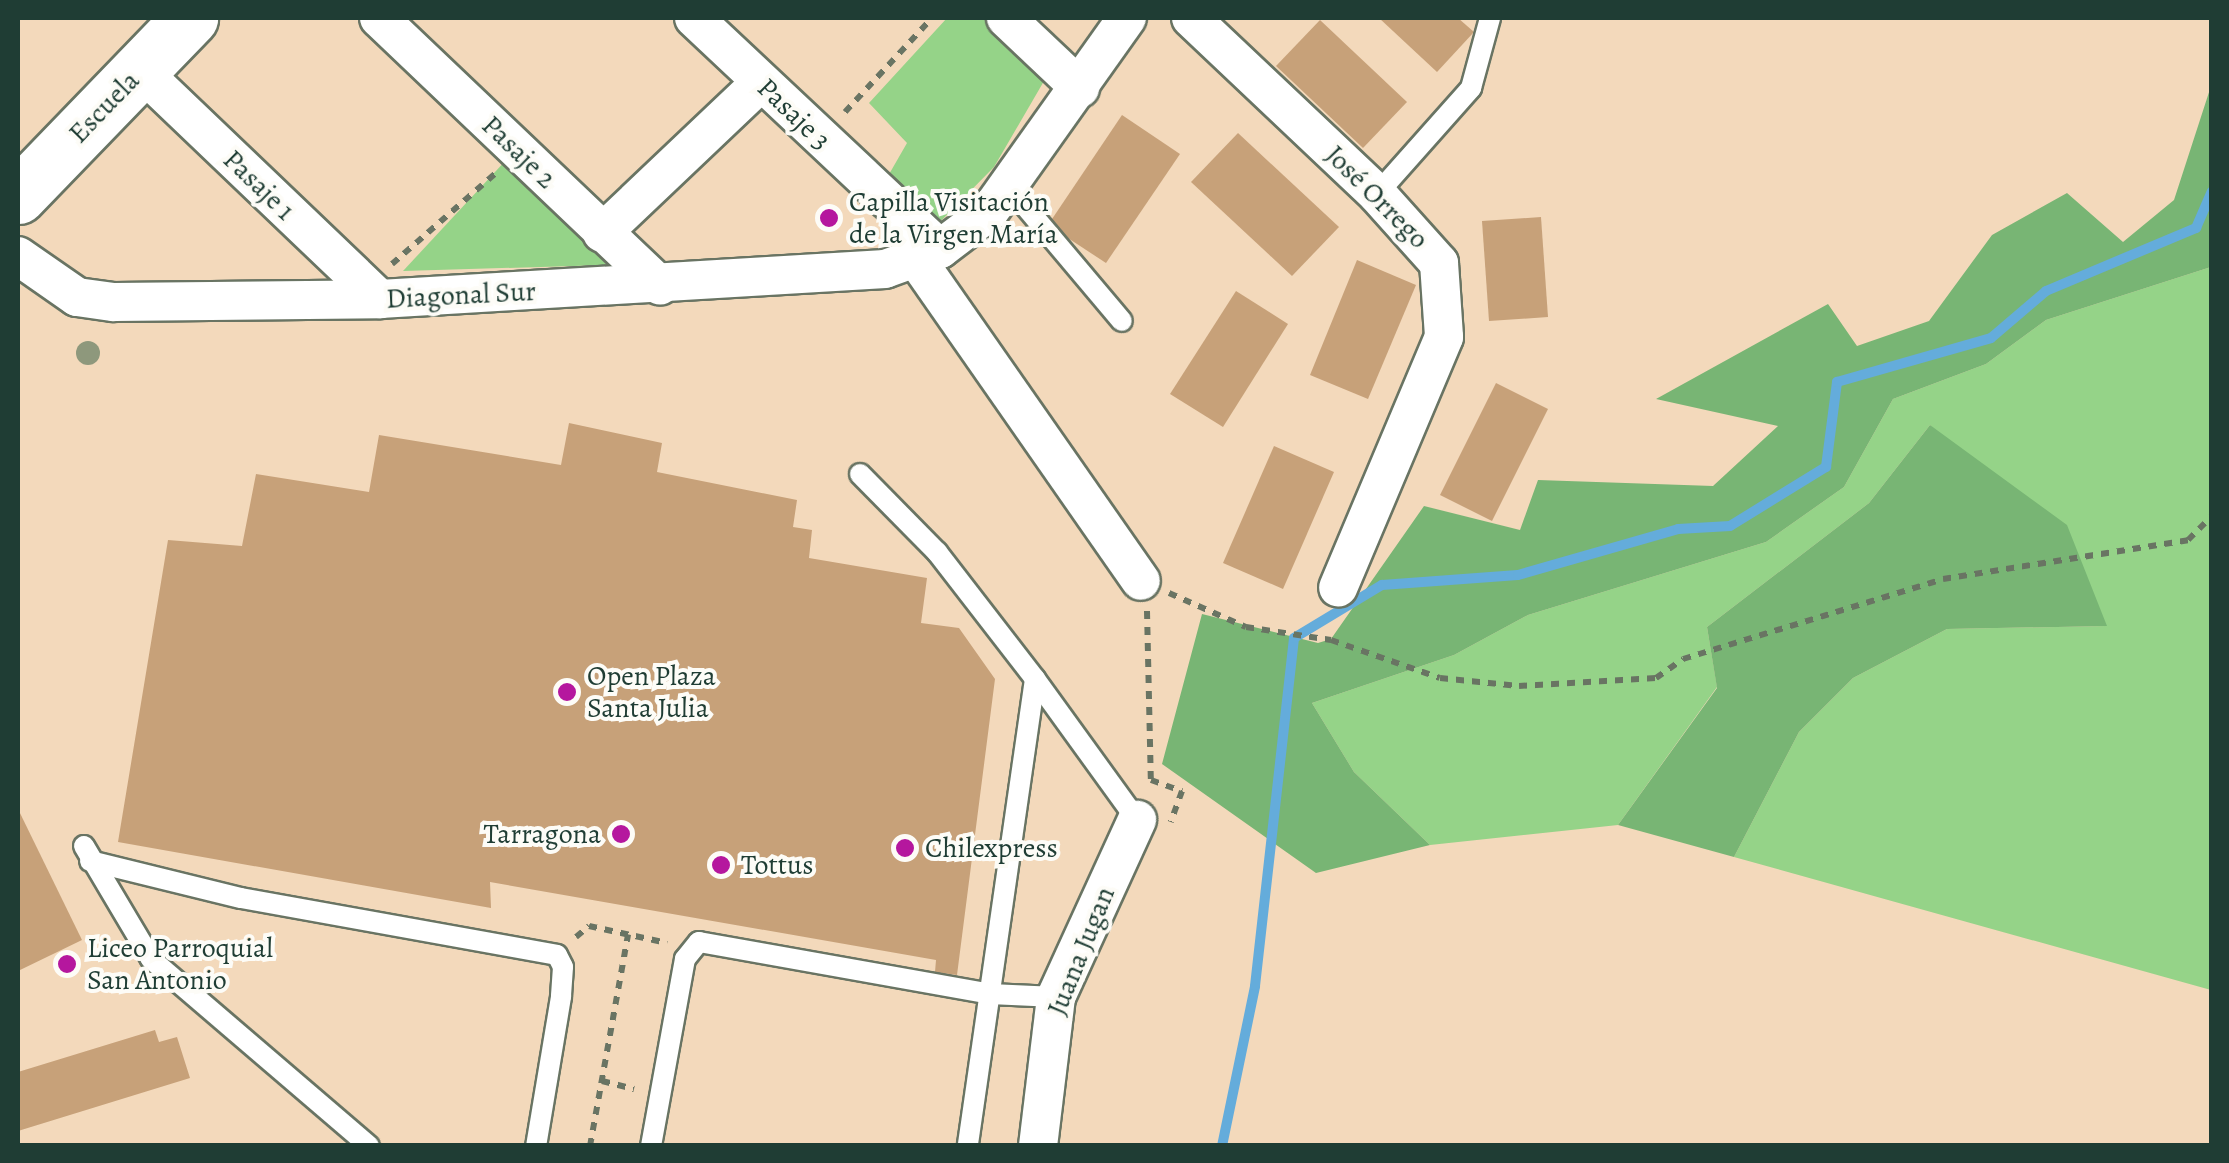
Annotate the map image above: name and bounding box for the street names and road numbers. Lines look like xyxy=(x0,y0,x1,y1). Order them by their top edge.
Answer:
street label: Escuela xyxy=(62,64,146,150)
street label: Pasaje 3 xyxy=(750,71,838,157)
street label: Pasaje 2 xyxy=(475,108,563,196)
street label: José Orrego xyxy=(1318,138,1436,256)
street label: Pasaje 1 xyxy=(216,143,302,227)
street label: Diagonal Sur xyxy=(385,274,537,316)
street label: Juana Jugan xyxy=(1040,882,1122,1020)

